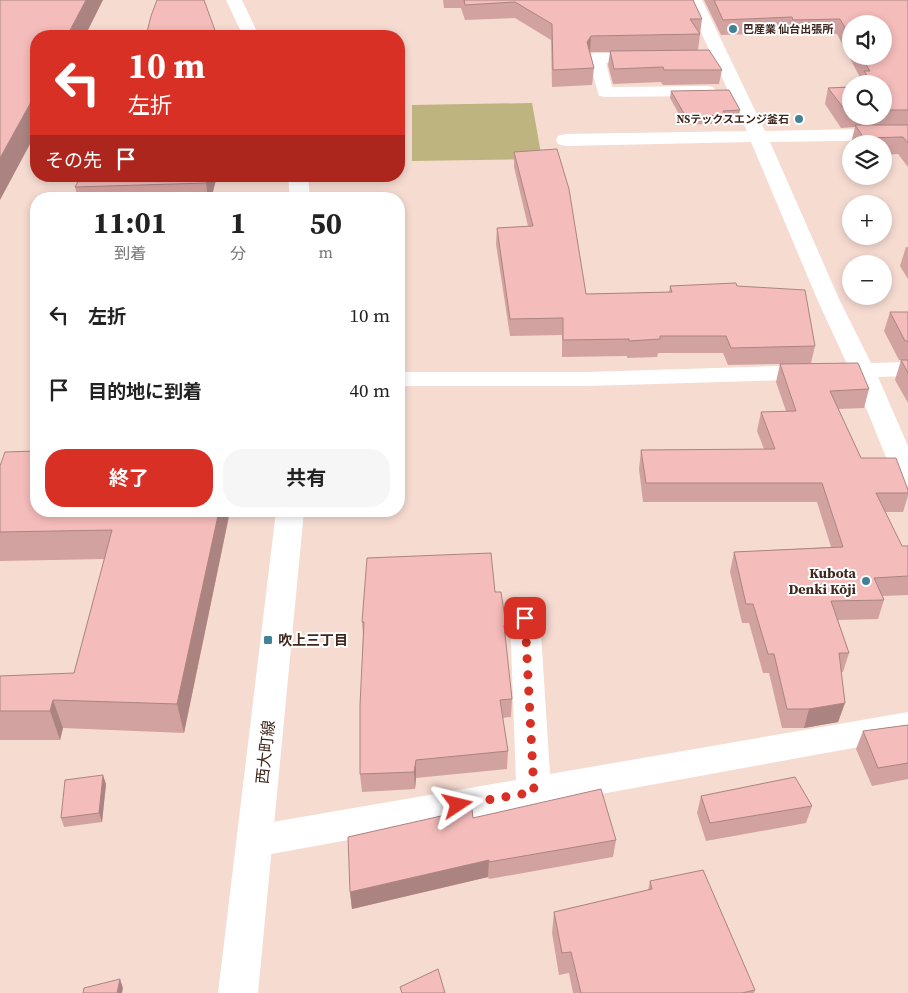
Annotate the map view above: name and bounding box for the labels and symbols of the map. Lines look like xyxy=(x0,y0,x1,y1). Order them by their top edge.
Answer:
place label: 巴産業 仙台出張所 xyxy=(743,22,833,37)
marker: 巴産業 仙台出張所 xyxy=(727,23,739,35)
place label: NSテックスエンジ釜石 xyxy=(676,112,789,127)
marker: NSテックスエンジ釜石 xyxy=(793,113,805,125)
place label: Kubota Denki Kōji xyxy=(788,563,857,599)
marker: Kubota Denki Kōji xyxy=(860,575,872,587)
pin xyxy=(504,597,546,639)
place label: 吹上三丁目 xyxy=(278,630,348,650)
marker: 吹上三丁目 xyxy=(262,634,274,646)
street label: 西大町線 xyxy=(251,719,279,785)
position arrow xyxy=(431,778,483,830)

